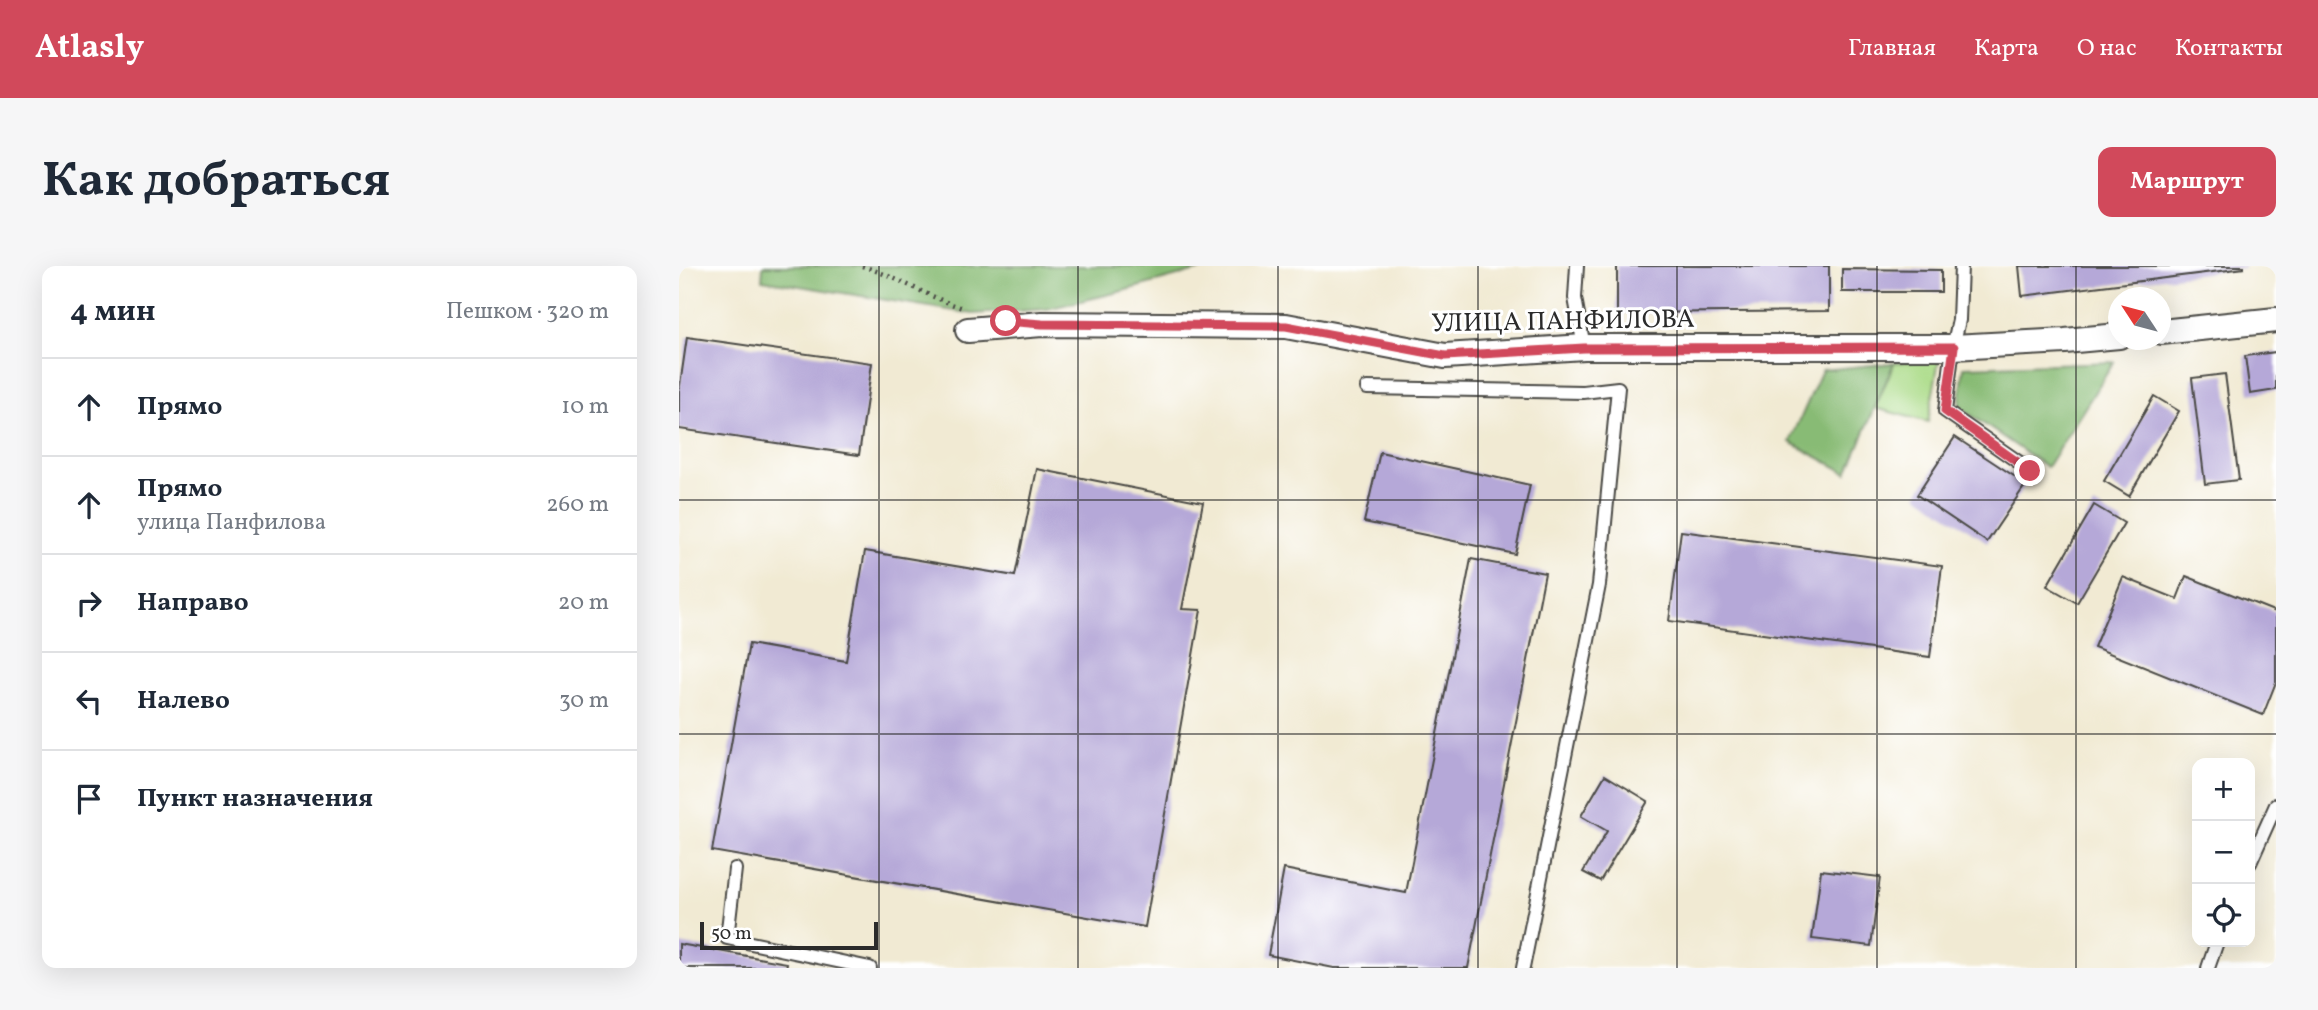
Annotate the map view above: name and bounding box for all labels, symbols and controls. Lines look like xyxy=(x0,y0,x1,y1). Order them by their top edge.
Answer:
text: Atlasly xyxy=(35,26,144,72)
text: Главная xyxy=(1848,32,1936,66)
text: Карта xyxy=(1974,32,2039,66)
text: О нас xyxy=(2077,32,2137,66)
text: Контакты xyxy=(2175,32,2283,66)
button: Маршрут xyxy=(2098,147,2276,217)
text: Как добраться xyxy=(42,148,390,217)
north arrow xyxy=(2108,287,2171,350)
text: 4 мин xyxy=(70,291,155,333)
text: Пешком · 320 m xyxy=(446,296,609,328)
street label: УЛИЦА ПАНФИЛОВА xyxy=(1431,302,1695,342)
route start xyxy=(990,305,1021,336)
icon: ahead xyxy=(70,388,108,426)
text: Прямо xyxy=(137,389,222,425)
text: 10 m xyxy=(561,391,609,423)
route end xyxy=(2014,455,2045,486)
text: Прямо xyxy=(137,471,222,507)
icon: ahead xyxy=(70,486,108,524)
text: 260 m xyxy=(546,489,609,521)
text: улица Панфилова xyxy=(137,507,326,539)
icon: right xyxy=(70,584,108,622)
text: Направо xyxy=(137,585,249,621)
text: 20 m xyxy=(558,587,609,619)
icon: left xyxy=(70,682,108,720)
text: Налево xyxy=(137,683,230,719)
text: 30 m xyxy=(559,685,609,717)
map controls xyxy=(2192,758,2255,947)
button: + xyxy=(2192,758,2255,821)
icon: arrive xyxy=(70,780,108,818)
text: Пункт назначения xyxy=(137,781,373,817)
button: − xyxy=(2192,821,2255,884)
button: locate xyxy=(2192,884,2255,947)
scale bar xyxy=(700,919,879,951)
text: 50 m xyxy=(711,921,752,947)

